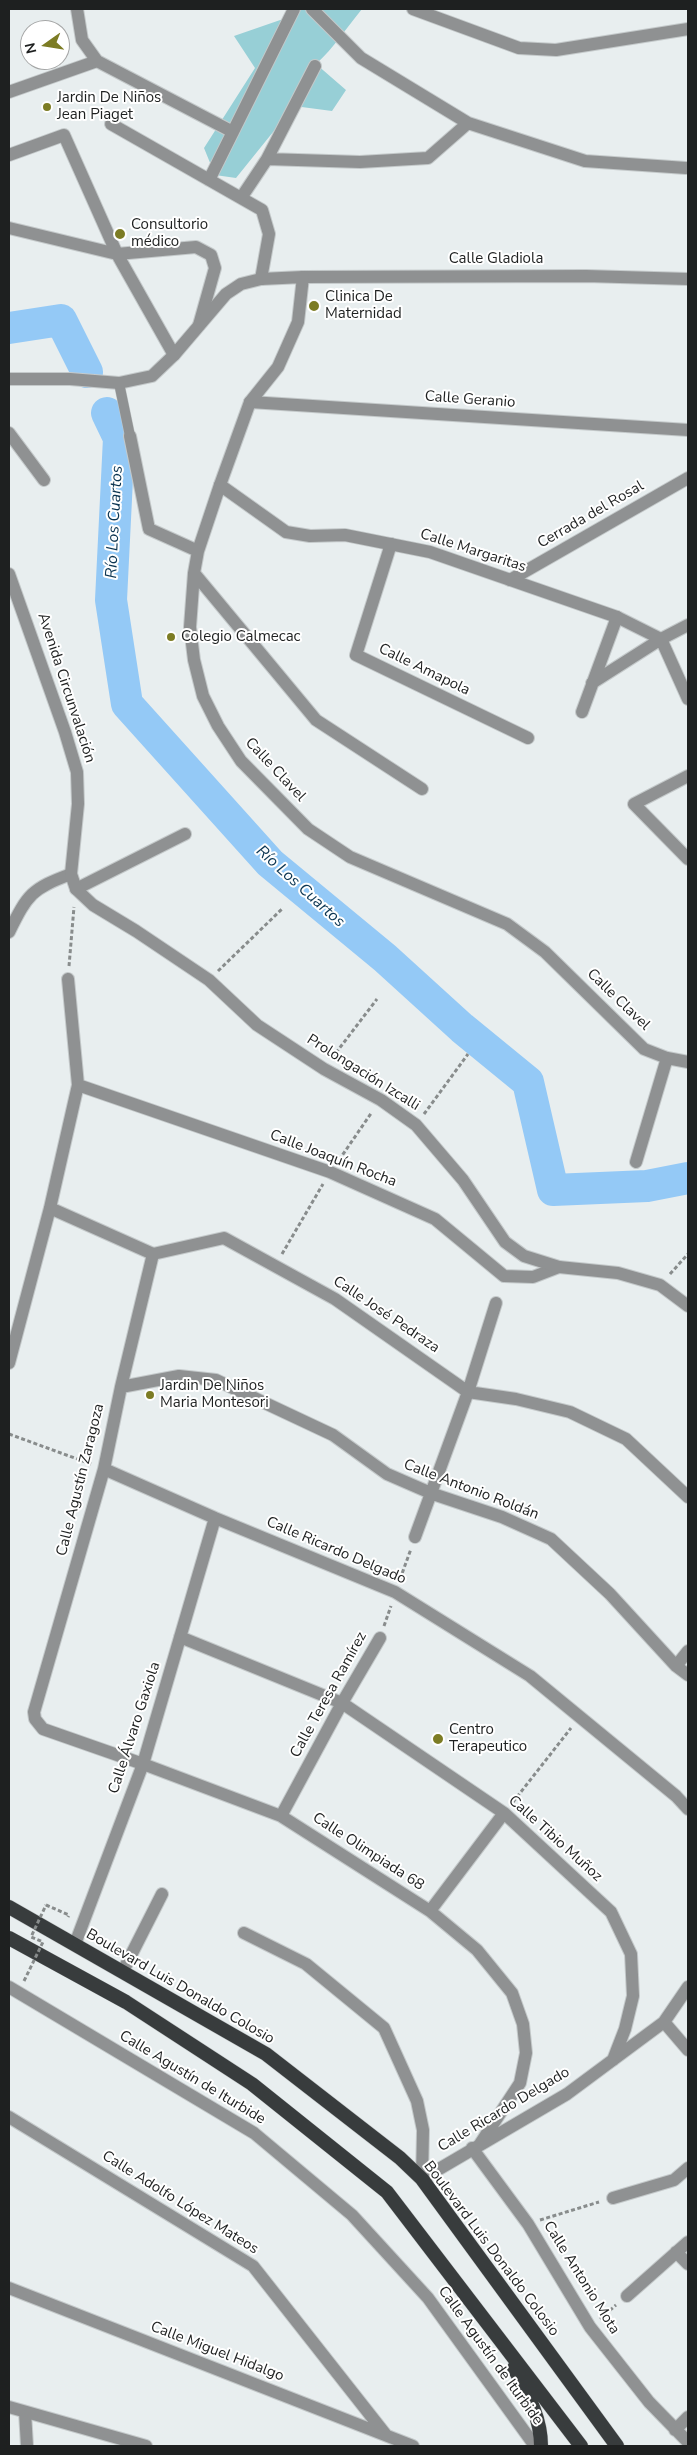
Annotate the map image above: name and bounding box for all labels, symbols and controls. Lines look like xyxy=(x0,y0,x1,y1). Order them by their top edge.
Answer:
north arrow xyxy=(20,20,70,70)
text: N xyxy=(20,41,41,56)
place label: Jardin De Niños Jean Piaget xyxy=(57,89,161,124)
marker: Jardin De Niños Jean Piaget xyxy=(41,101,53,113)
place label: Consultorio médico xyxy=(131,216,208,251)
marker: Consultorio médico xyxy=(113,227,127,241)
street label: Calle Gladiola xyxy=(449,250,543,268)
place label: Clinica De Maternidad xyxy=(325,288,402,323)
marker: Clinica De Maternidad xyxy=(307,299,321,313)
street label: Calle Geranio xyxy=(424,388,516,412)
water label: Río Los Cuartos xyxy=(102,465,128,579)
street label: Cerrada del Rosal xyxy=(535,477,647,553)
street label: Calle Margaritas xyxy=(418,525,528,577)
street label: Avenida Circunvalación xyxy=(33,611,99,765)
place label: Colegio Calmecac xyxy=(181,628,301,646)
marker: Colegio Calmecac xyxy=(165,631,177,643)
street label: Calle Amapola xyxy=(375,640,473,700)
street label: Calle Clavel xyxy=(241,734,309,806)
water label: Río Los Cuartos xyxy=(252,842,348,932)
street label: Calle Clavel xyxy=(583,965,653,1035)
street label: Prolongación Izcalli xyxy=(303,1031,423,1115)
street label: Calle Joaquín Rocha xyxy=(267,1127,399,1191)
street label: Calle José Pedraza xyxy=(329,1273,443,1357)
place label: Jardin De Niños Maria Montesori xyxy=(160,1377,269,1412)
marker: Jardin De Niños Maria Montesori xyxy=(144,1389,156,1401)
street label: Calle Agustín Zaragoza xyxy=(53,1402,109,1558)
street label: Calle Antonio Roldán xyxy=(401,1456,541,1524)
street label: Calle Ricardo Delgado xyxy=(263,1513,409,1589)
street label: Calle Teresa Ramírez xyxy=(287,1629,371,1761)
street label: Calle Álvaro Gaxiola xyxy=(105,1660,165,1796)
place label: Centro Terapeutico xyxy=(449,1721,527,1756)
marker: Centro Terapeutico xyxy=(431,1732,445,1746)
street label: Calle Tibio Muñoz xyxy=(504,1792,606,1886)
street label: Calle Olimpiada 68 xyxy=(309,1809,427,1895)
street label: Boulevard Luis Donaldo Colosio xyxy=(83,1926,277,2048)
street label: Calle Agustín de Iturbide xyxy=(116,2027,268,2129)
street label: Calle Ricardo Delgado xyxy=(435,2064,573,2156)
street label: Calle Adolfo López Mateos xyxy=(98,2147,262,2259)
street label: Boulevard Luis Donaldo Colosio xyxy=(419,2158,563,2340)
street label: Calle Antonio Mota xyxy=(539,2218,623,2338)
street label: Calle Agustín de Iturbide xyxy=(434,2283,546,2429)
street label: Calle Miguel Hidalgo xyxy=(148,2318,286,2386)

